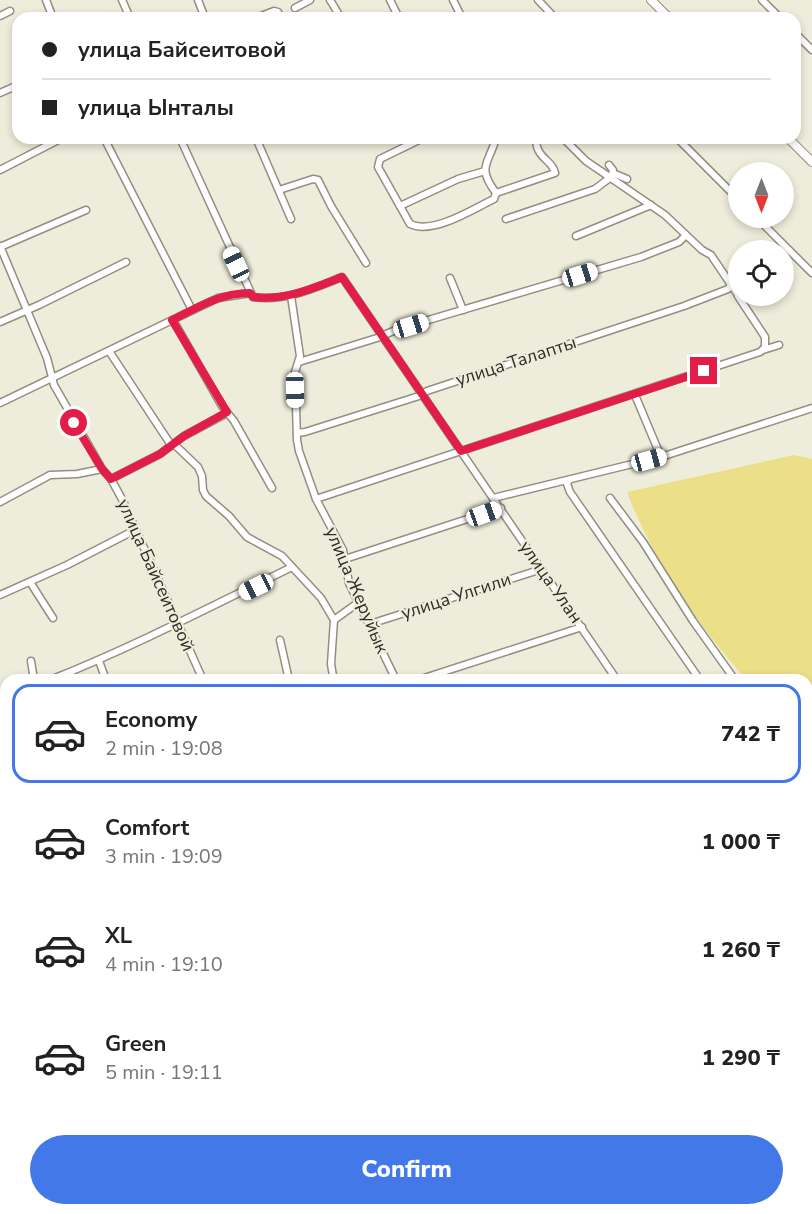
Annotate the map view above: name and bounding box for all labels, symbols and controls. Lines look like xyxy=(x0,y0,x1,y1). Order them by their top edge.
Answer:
text: улица Байсеитовой xyxy=(78,35,286,65)
text: улица Ынталы xyxy=(78,93,234,123)
north arrow xyxy=(728,162,794,228)
map controls xyxy=(728,162,794,306)
button: locate xyxy=(728,240,794,306)
car xyxy=(220,244,252,284)
car xyxy=(560,261,600,289)
car xyxy=(391,312,431,340)
street label: улица Талапты xyxy=(453,330,579,392)
route end xyxy=(690,357,717,384)
car xyxy=(286,372,304,408)
route start xyxy=(60,409,87,436)
car xyxy=(629,447,669,473)
street label: улица Байсеитовой xyxy=(112,495,200,655)
car xyxy=(464,499,504,529)
street label: улица Жеруйык xyxy=(320,523,395,657)
street label: улица Улан xyxy=(514,536,588,628)
street label: улица Улгили xyxy=(398,567,514,625)
car xyxy=(236,571,276,603)
text: Economy xyxy=(105,705,197,735)
icon: car xyxy=(33,707,87,761)
text: 742 ₸ xyxy=(721,719,780,749)
text: 2 min · 19:08 xyxy=(105,735,223,762)
text: Comfort xyxy=(105,813,189,843)
icon: car xyxy=(33,815,87,869)
text: 1 000 ₸ xyxy=(702,827,780,857)
text: 3 min · 19:09 xyxy=(105,843,223,870)
text: XL xyxy=(105,921,132,951)
icon: car xyxy=(33,923,87,977)
text: 1 260 ₸ xyxy=(702,935,780,965)
text: 4 min · 19:10 xyxy=(105,951,223,978)
text: Green xyxy=(105,1029,166,1059)
icon: car xyxy=(33,1031,87,1085)
text: 1 290 ₸ xyxy=(702,1043,780,1073)
text: 5 min · 19:11 xyxy=(105,1059,223,1086)
button: Confirm xyxy=(30,1135,783,1204)

